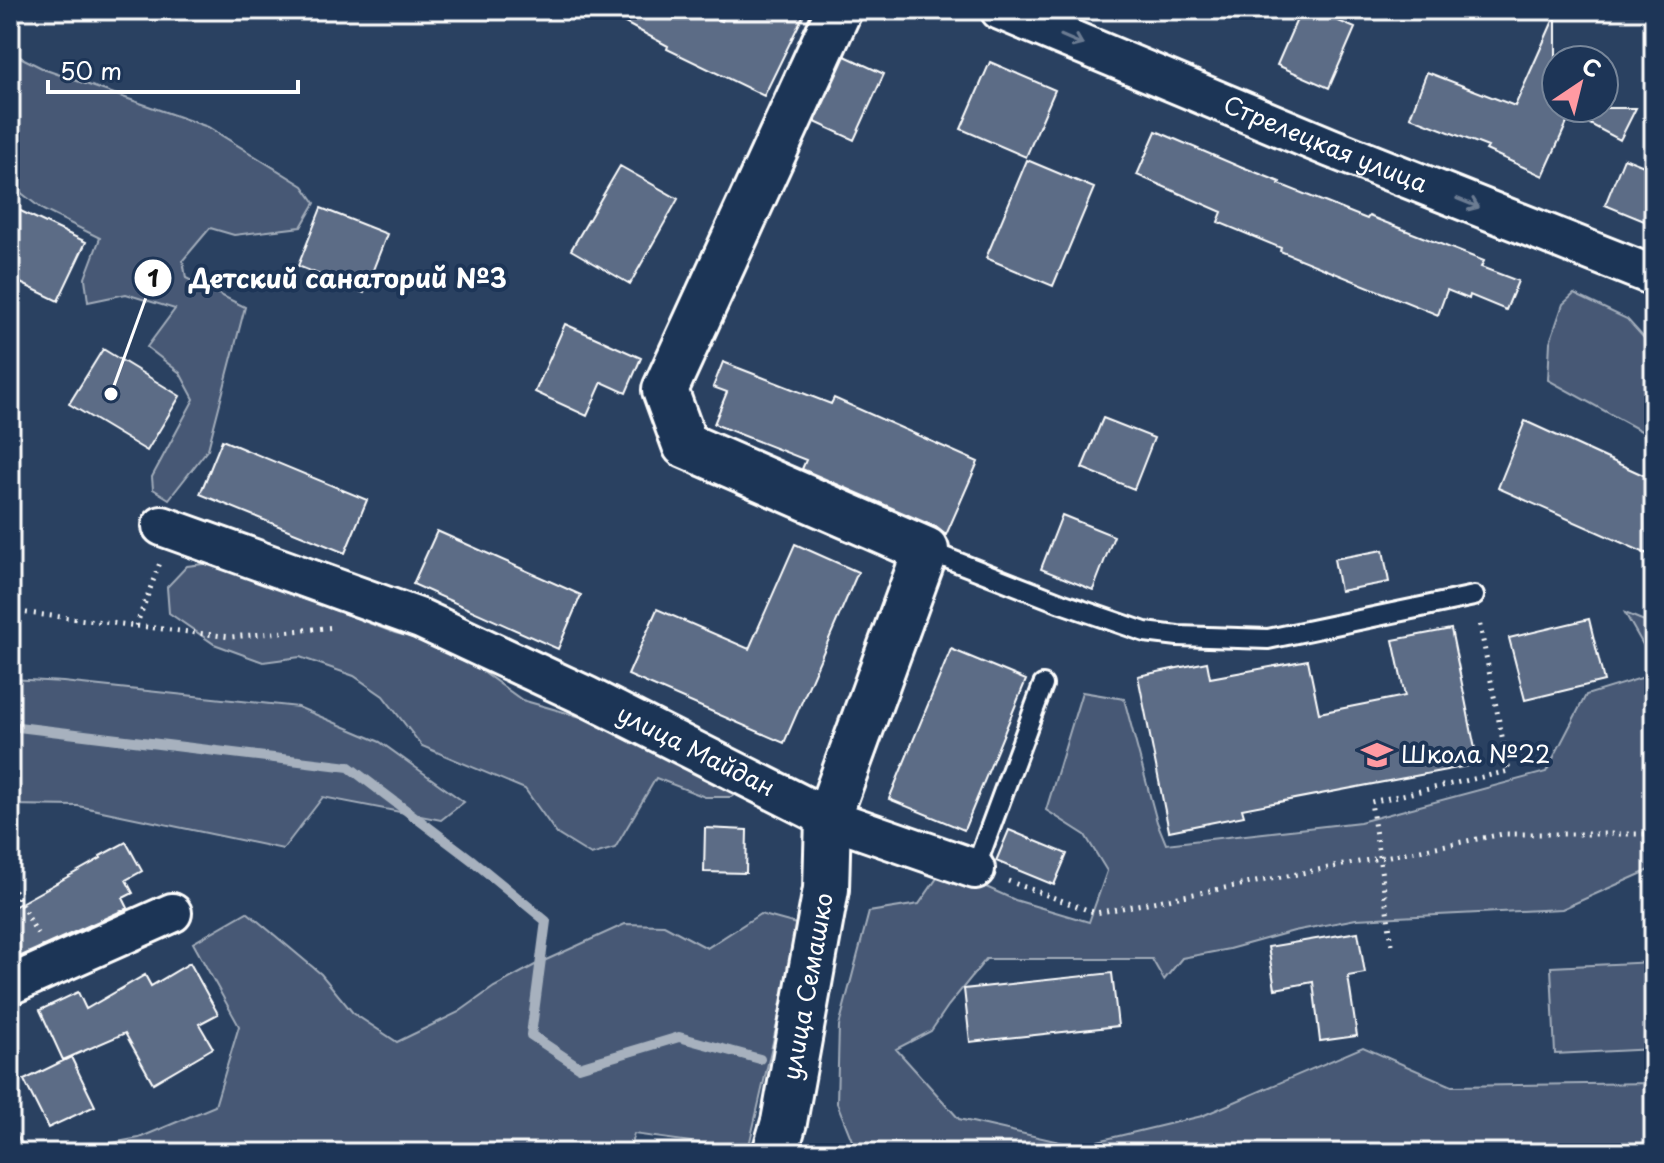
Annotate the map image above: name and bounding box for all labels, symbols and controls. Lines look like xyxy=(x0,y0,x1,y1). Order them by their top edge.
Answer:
one-way arrow xyxy=(1059,34,1084,48)
scale bar xyxy=(48,44,298,94)
north arrow xyxy=(1540,44,1620,124)
text: С xyxy=(1576,48,1609,85)
text: 50 m xyxy=(60,52,122,88)
street label: Стрелецкая улица xyxy=(1218,85,1433,200)
one-way arrow xyxy=(1455,197,1480,211)
callout: Детский санаторий №3 xyxy=(133,253,524,303)
text: Детский санаторий №3 xyxy=(188,258,507,297)
text: 1 xyxy=(147,259,159,295)
street label: улица Майдан xyxy=(611,695,782,804)
place label: Школа №22 xyxy=(1401,735,1550,771)
school or university icon: Школа №22 xyxy=(1360,738,1394,772)
street label: улица Семашко xyxy=(772,890,841,1083)

